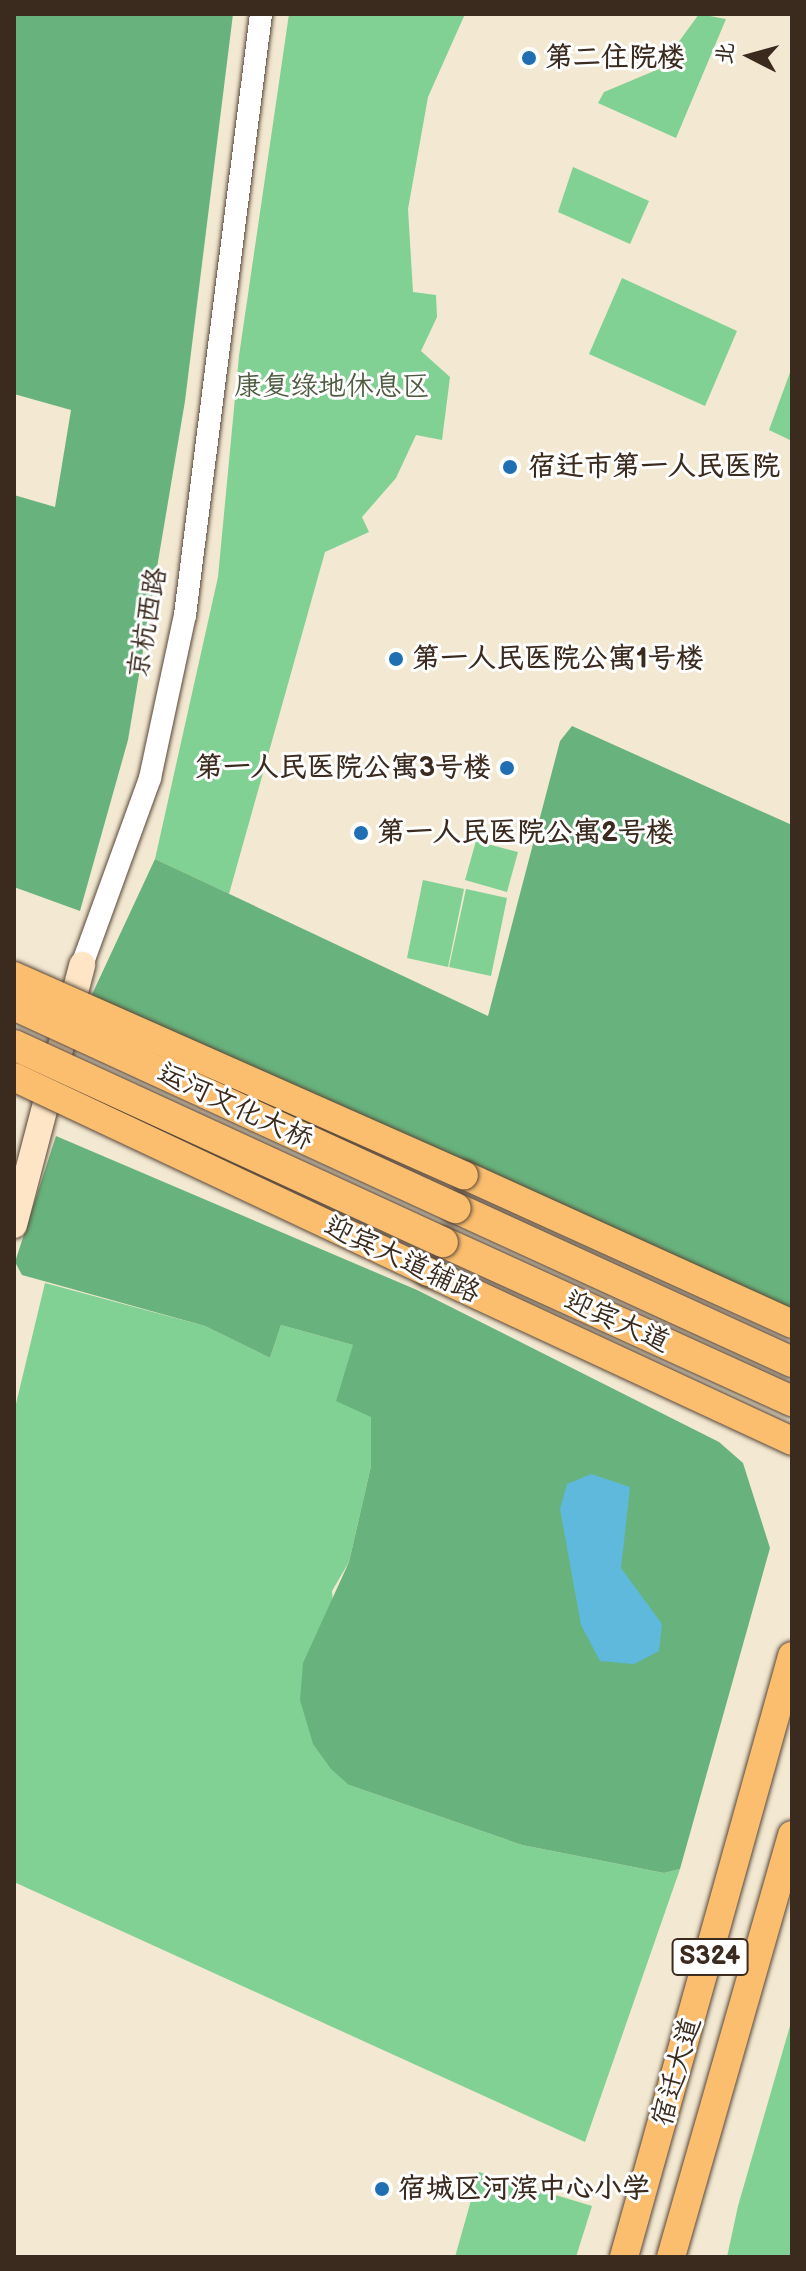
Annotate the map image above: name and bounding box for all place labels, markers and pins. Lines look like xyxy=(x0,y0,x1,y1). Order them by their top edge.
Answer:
place label: 第二住院楼 xyxy=(545,41,685,75)
marker: 第二住院楼 xyxy=(520,49,538,67)
place label: 宿迁市第一人民医院 xyxy=(528,450,780,484)
marker: 宿迁市第一人民医院 xyxy=(499,456,521,478)
place label: 第一人民医院公寓1号楼 xyxy=(412,642,704,676)
marker: 第一人民医院公寓1号楼 xyxy=(387,650,405,668)
place label: 第一人民医院公寓3号楼 xyxy=(195,751,491,785)
marker: 第一人民医院公寓3号楼 xyxy=(498,759,516,777)
place label: 第一人民医院公寓2号楼 xyxy=(377,816,674,850)
marker: 第一人民医院公寓2号楼 xyxy=(352,824,370,842)
place label: 宿城区河滨中心小学 xyxy=(398,2172,650,2206)
marker: 宿城区河滨中心小学 xyxy=(373,2180,391,2198)

